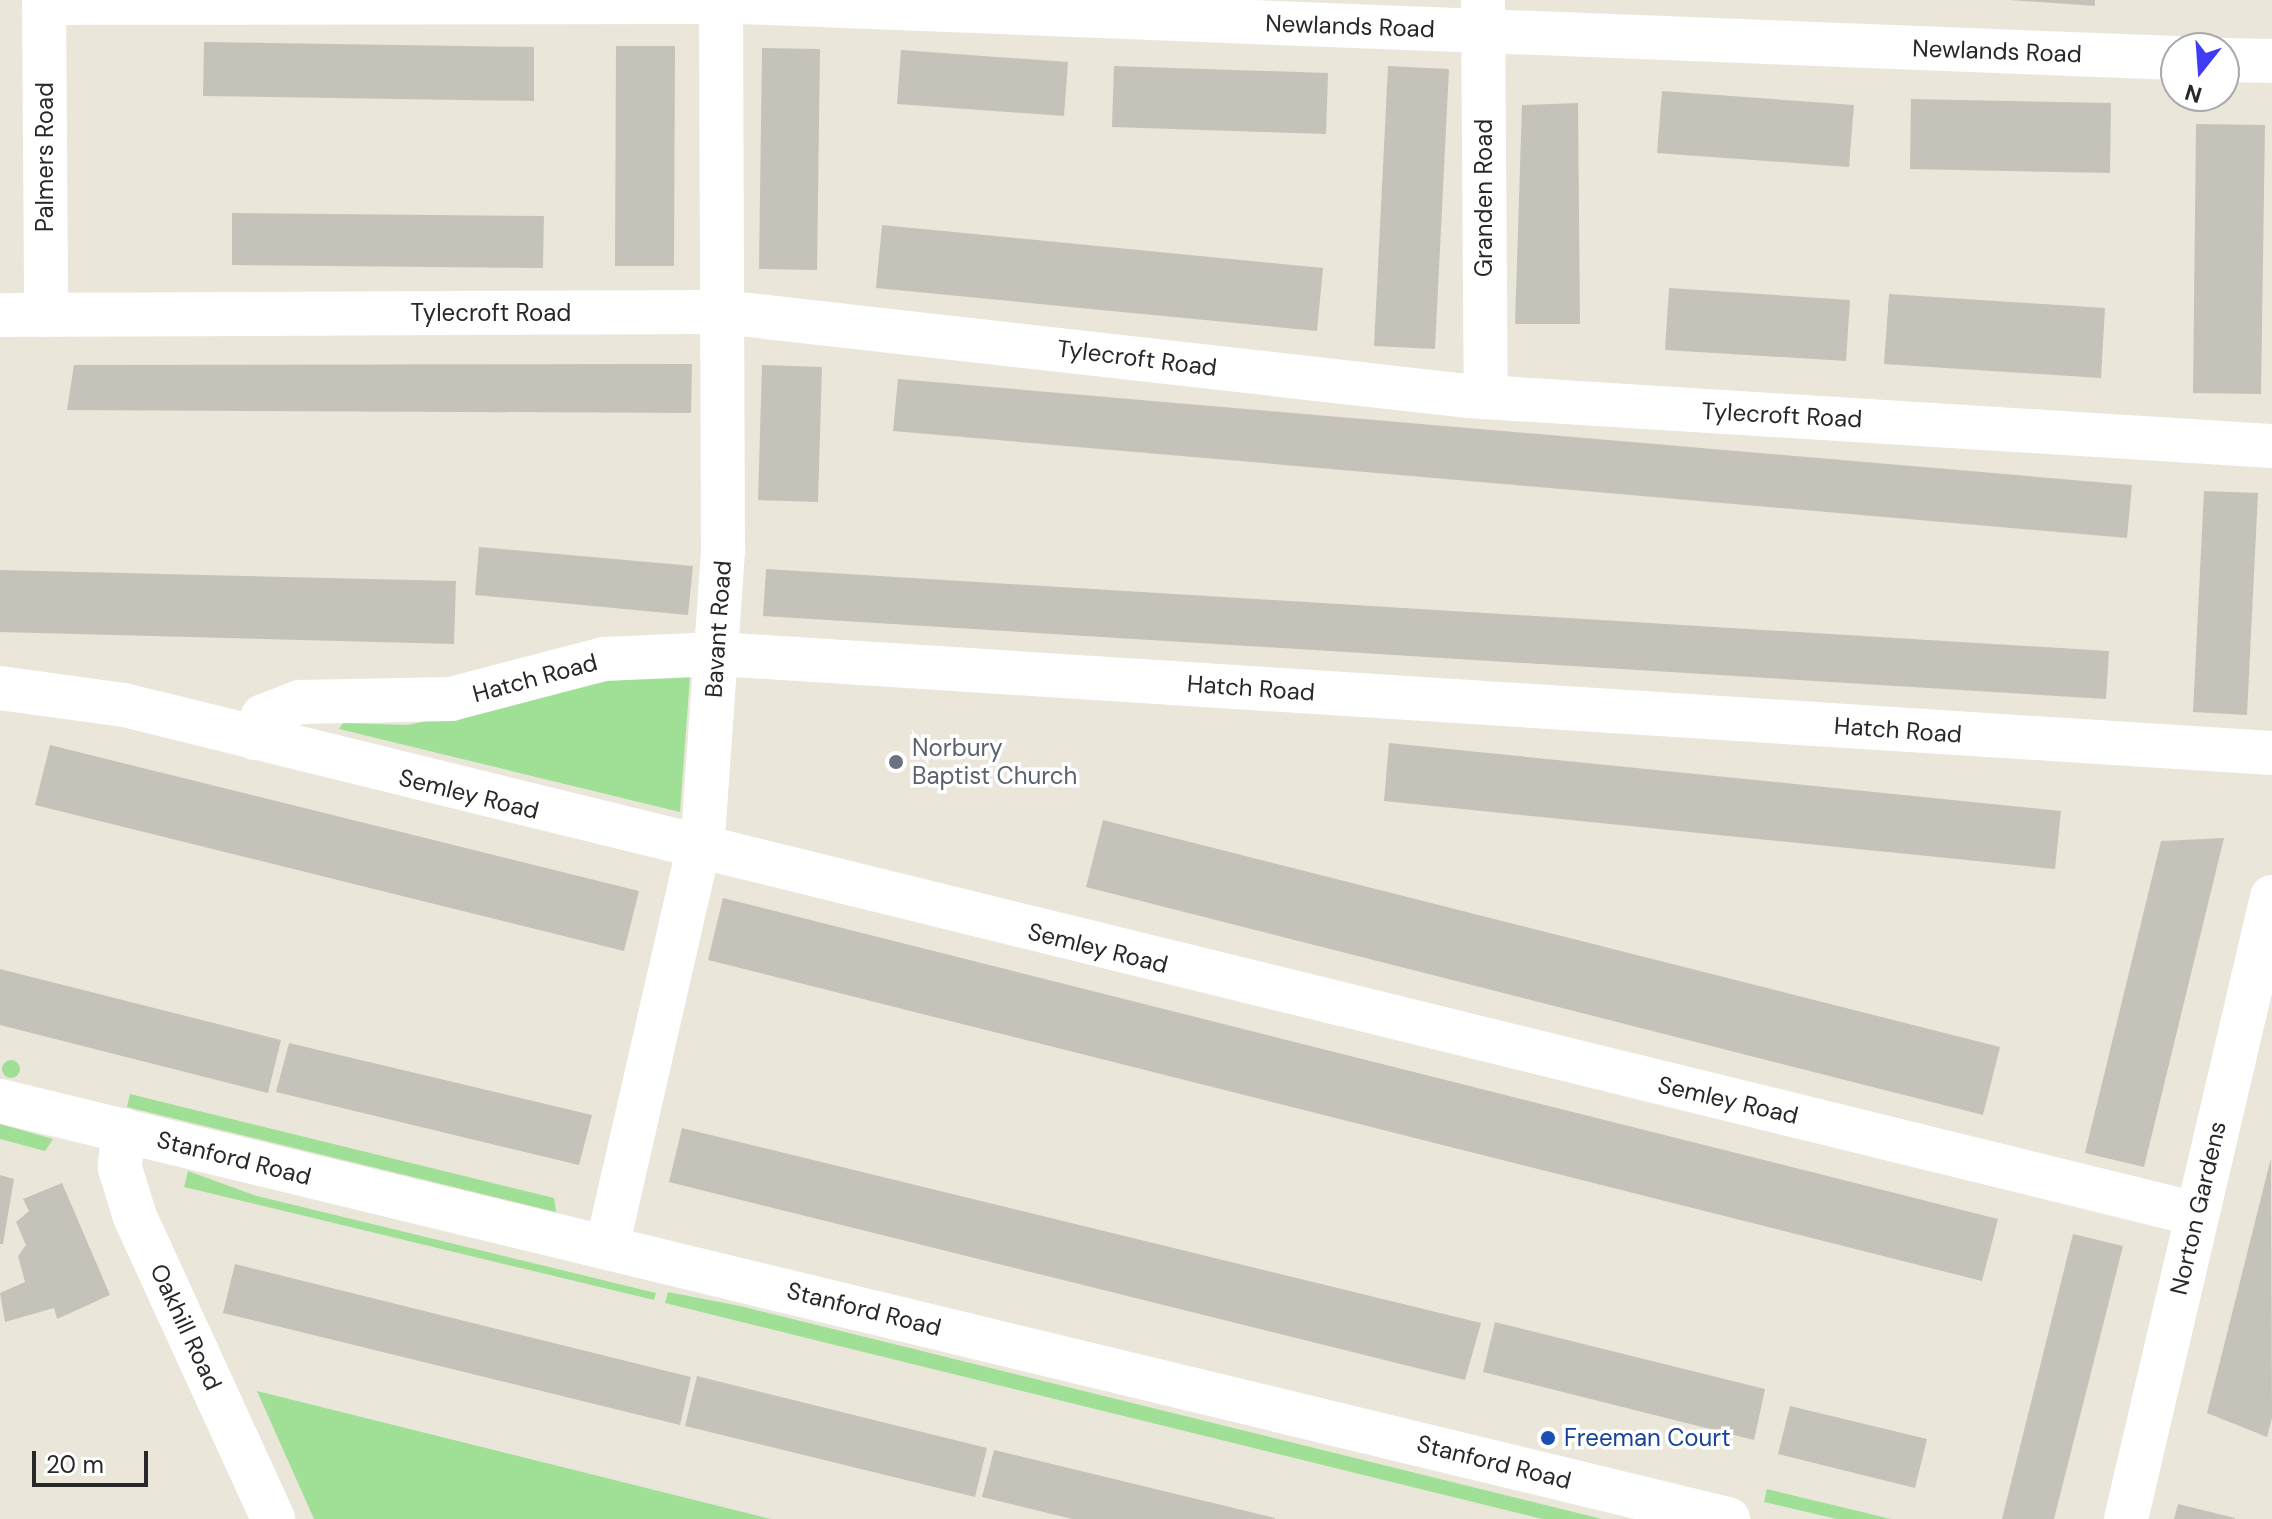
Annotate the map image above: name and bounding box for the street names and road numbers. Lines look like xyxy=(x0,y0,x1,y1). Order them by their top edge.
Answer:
street label: Newlands Road xyxy=(1265,9,1435,43)
street label: Newlands Road xyxy=(1912,34,2082,68)
street label: Palmers Road xyxy=(31,82,59,232)
street label: Granden Road xyxy=(1470,119,1498,277)
street label: Tylecroft Road xyxy=(411,299,571,327)
street label: Tylecroft Road xyxy=(1055,334,1219,382)
street label: Tylecroft Road xyxy=(1701,396,1863,434)
street label: Bavant Road xyxy=(699,559,737,699)
street label: Hatch Road xyxy=(469,648,601,708)
street label: Hatch Road xyxy=(1186,669,1316,707)
street label: Hatch Road xyxy=(1833,711,1963,749)
street label: Semley Road xyxy=(396,763,542,825)
street label: Semley Road xyxy=(1025,917,1171,979)
street label: Semley Road xyxy=(1655,1070,1801,1130)
street label: Norton Gardens xyxy=(2164,1118,2232,1298)
street label: Stanford Road xyxy=(154,1125,314,1191)
street label: Oakhill Road xyxy=(144,1259,228,1395)
street label: Stanford Road xyxy=(784,1276,944,1342)
street label: Stanford Road xyxy=(1414,1429,1574,1495)

